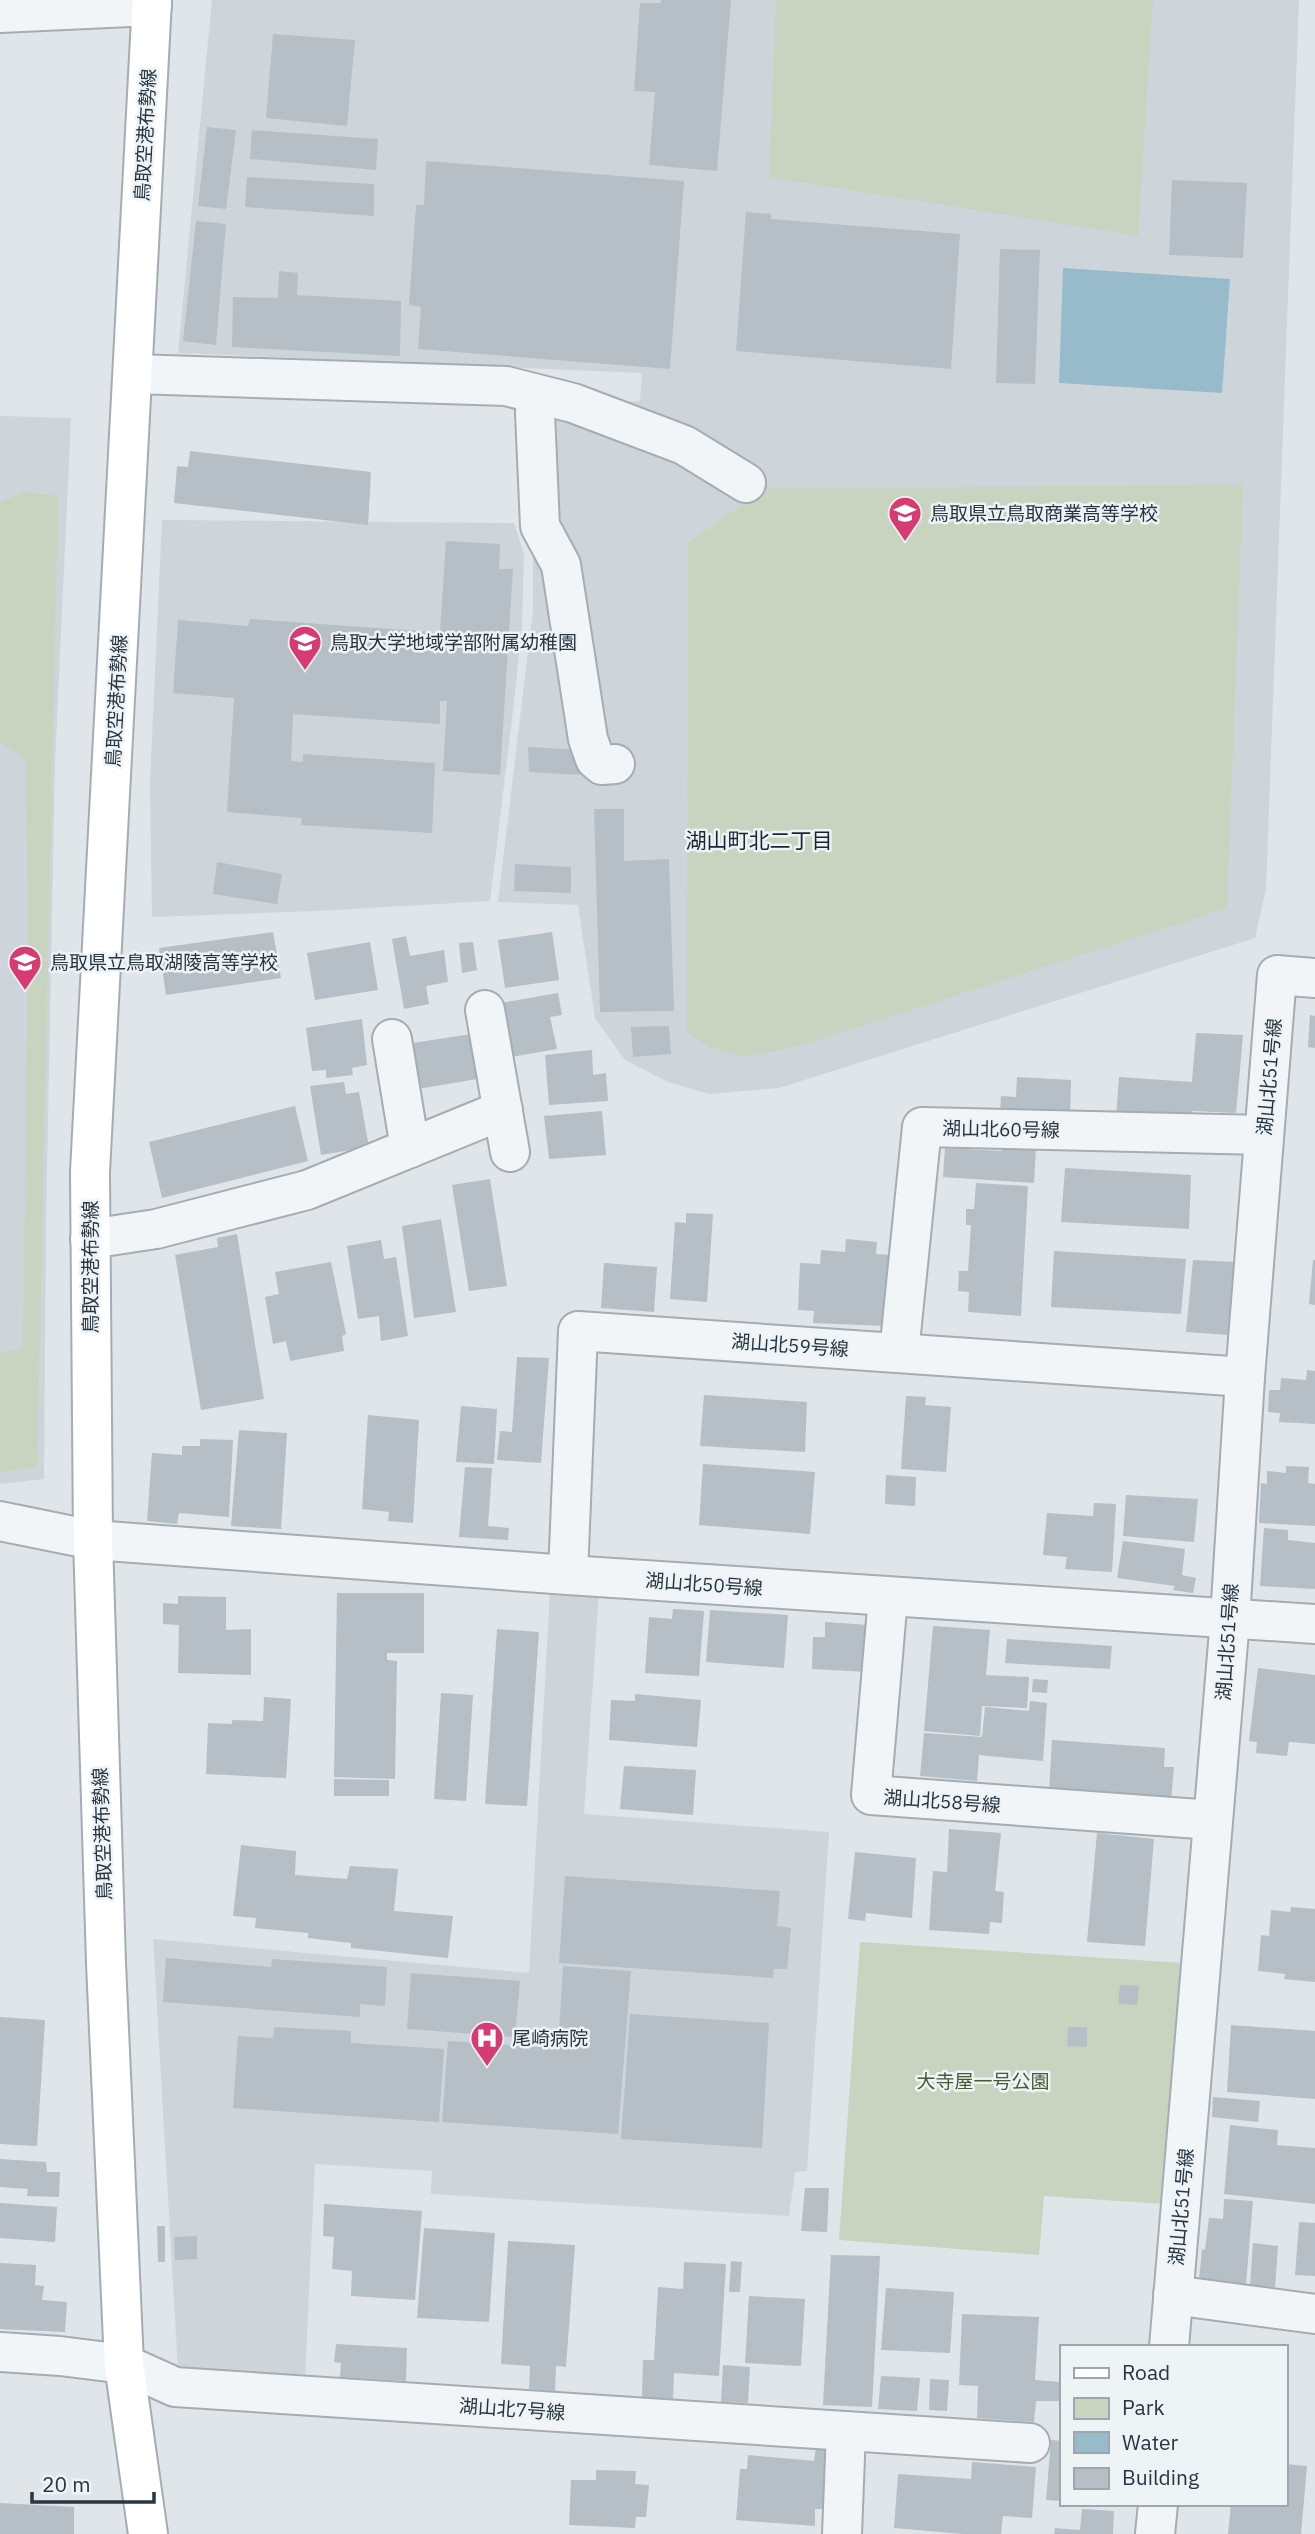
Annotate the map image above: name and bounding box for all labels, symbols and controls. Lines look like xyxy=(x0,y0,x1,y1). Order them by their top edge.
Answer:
street label: 鳥取空港布勢線 xyxy=(130,68,160,202)
school or university icon: 鳥取県立鳥取商業高等学校 xyxy=(886,494,924,543)
place label: 鳥取県立鳥取商業高等学校 xyxy=(930,501,1158,525)
school or university icon: 鳥取大学地域学部附属幼稚園 xyxy=(286,623,324,672)
place label: 鳥取大学地域学部附属幼稚園 xyxy=(330,630,577,654)
street label: 鳥取空港布勢線 xyxy=(101,634,131,768)
district label: 湖山町北二丁目 xyxy=(686,826,833,854)
school or university icon: 鳥取県立鳥取湖陵高等学校 xyxy=(6,943,44,992)
place label: 鳥取県立鳥取湖陵高等学校 xyxy=(50,950,278,974)
street label: 湖山北51号線 xyxy=(1252,1017,1286,1137)
street label: 湖山北60号線 xyxy=(942,1116,1060,1142)
street label: 鳥取空港布勢線 xyxy=(78,1200,102,1334)
street label: 湖山北59号線 xyxy=(730,1329,850,1361)
street label: 湖山北50号線 xyxy=(644,1568,764,1600)
street label: 湖山北51号線 xyxy=(1211,1582,1243,1702)
street label: 鳥取空港布勢線 xyxy=(88,1767,116,1901)
street label: 湖山北58号線 xyxy=(882,1785,1002,1817)
hospital icon: 尾崎病院 xyxy=(468,2019,506,2068)
place label: 尾崎病院 xyxy=(512,2026,588,2050)
park label: 大寺屋一号公園 xyxy=(916,2069,1050,2093)
street label: 湖山北51号線 xyxy=(1164,2147,1198,2267)
legend xyxy=(1060,2345,1287,2506)
text: Road xyxy=(1122,2358,1170,2386)
street label: 湖山北7号線 xyxy=(458,2393,566,2425)
text: Park xyxy=(1122,2393,1165,2421)
text: Water xyxy=(1122,2428,1179,2456)
scale bar xyxy=(32,2460,154,2504)
text: Building xyxy=(1122,2463,1199,2491)
text: 20 m xyxy=(42,2470,91,2498)

